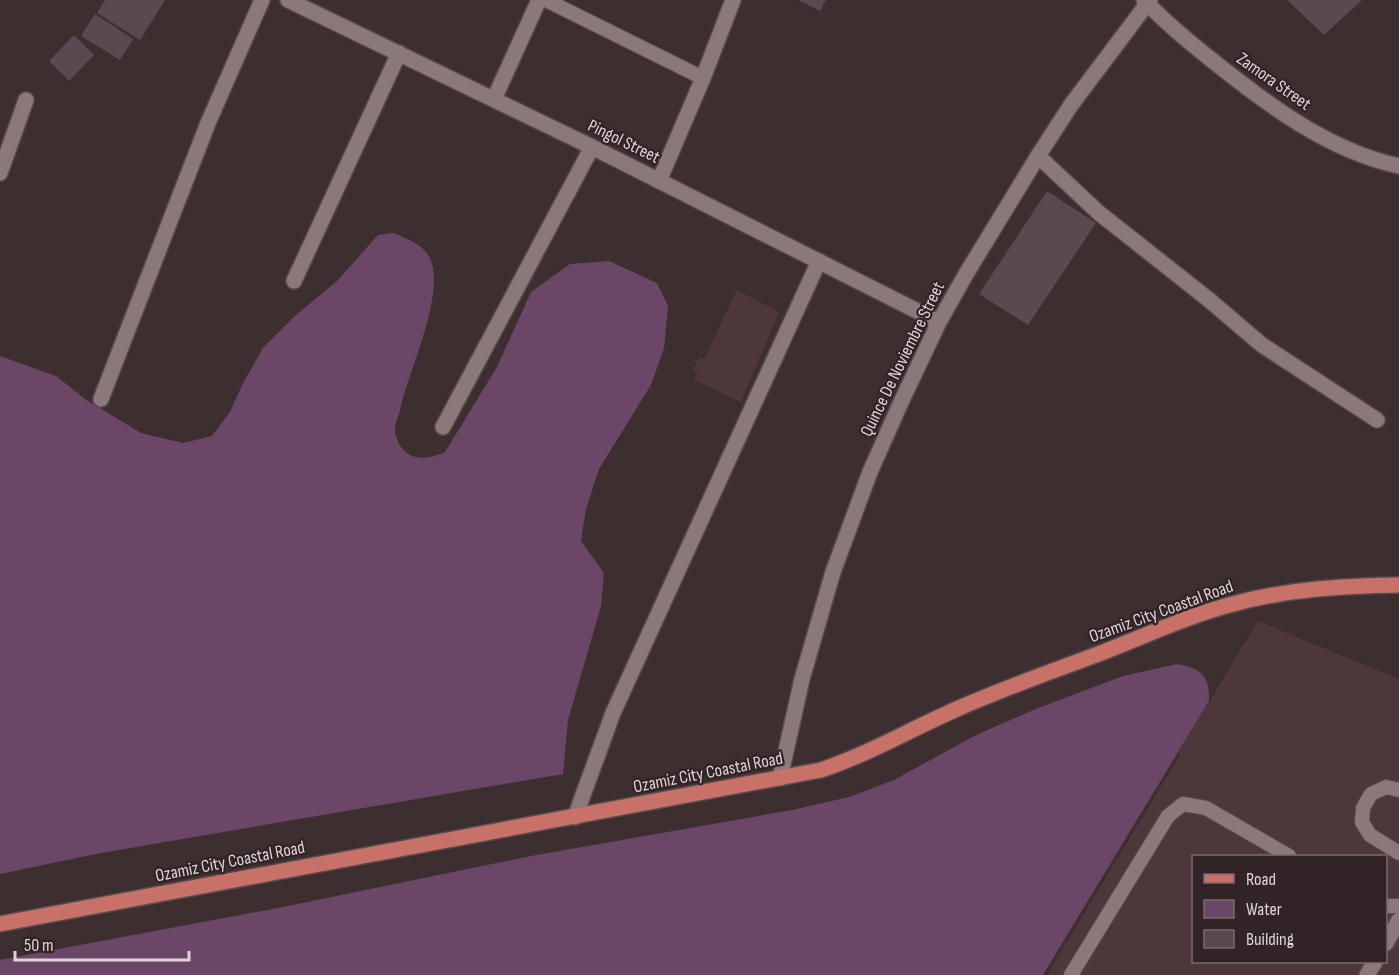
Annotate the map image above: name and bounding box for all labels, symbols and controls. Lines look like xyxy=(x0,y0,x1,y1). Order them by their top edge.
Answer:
street label: Zamora Street xyxy=(1233,48,1315,115)
street label: Pingol Street xyxy=(584,115,664,168)
street label: Quince De Noviembre Street xyxy=(856,278,949,440)
street label: Ozamiz City Coastal Road xyxy=(1086,576,1236,647)
street label: Ozamiz City Coastal Road xyxy=(632,748,785,797)
street label: Ozamiz City Coastal Road xyxy=(154,837,307,886)
legend xyxy=(1192,855,1387,963)
text: Road xyxy=(1246,869,1276,890)
text: Water xyxy=(1246,899,1282,920)
scale bar xyxy=(15,924,189,962)
text: Building xyxy=(1246,929,1294,950)
text: 50 m xyxy=(24,935,54,956)

